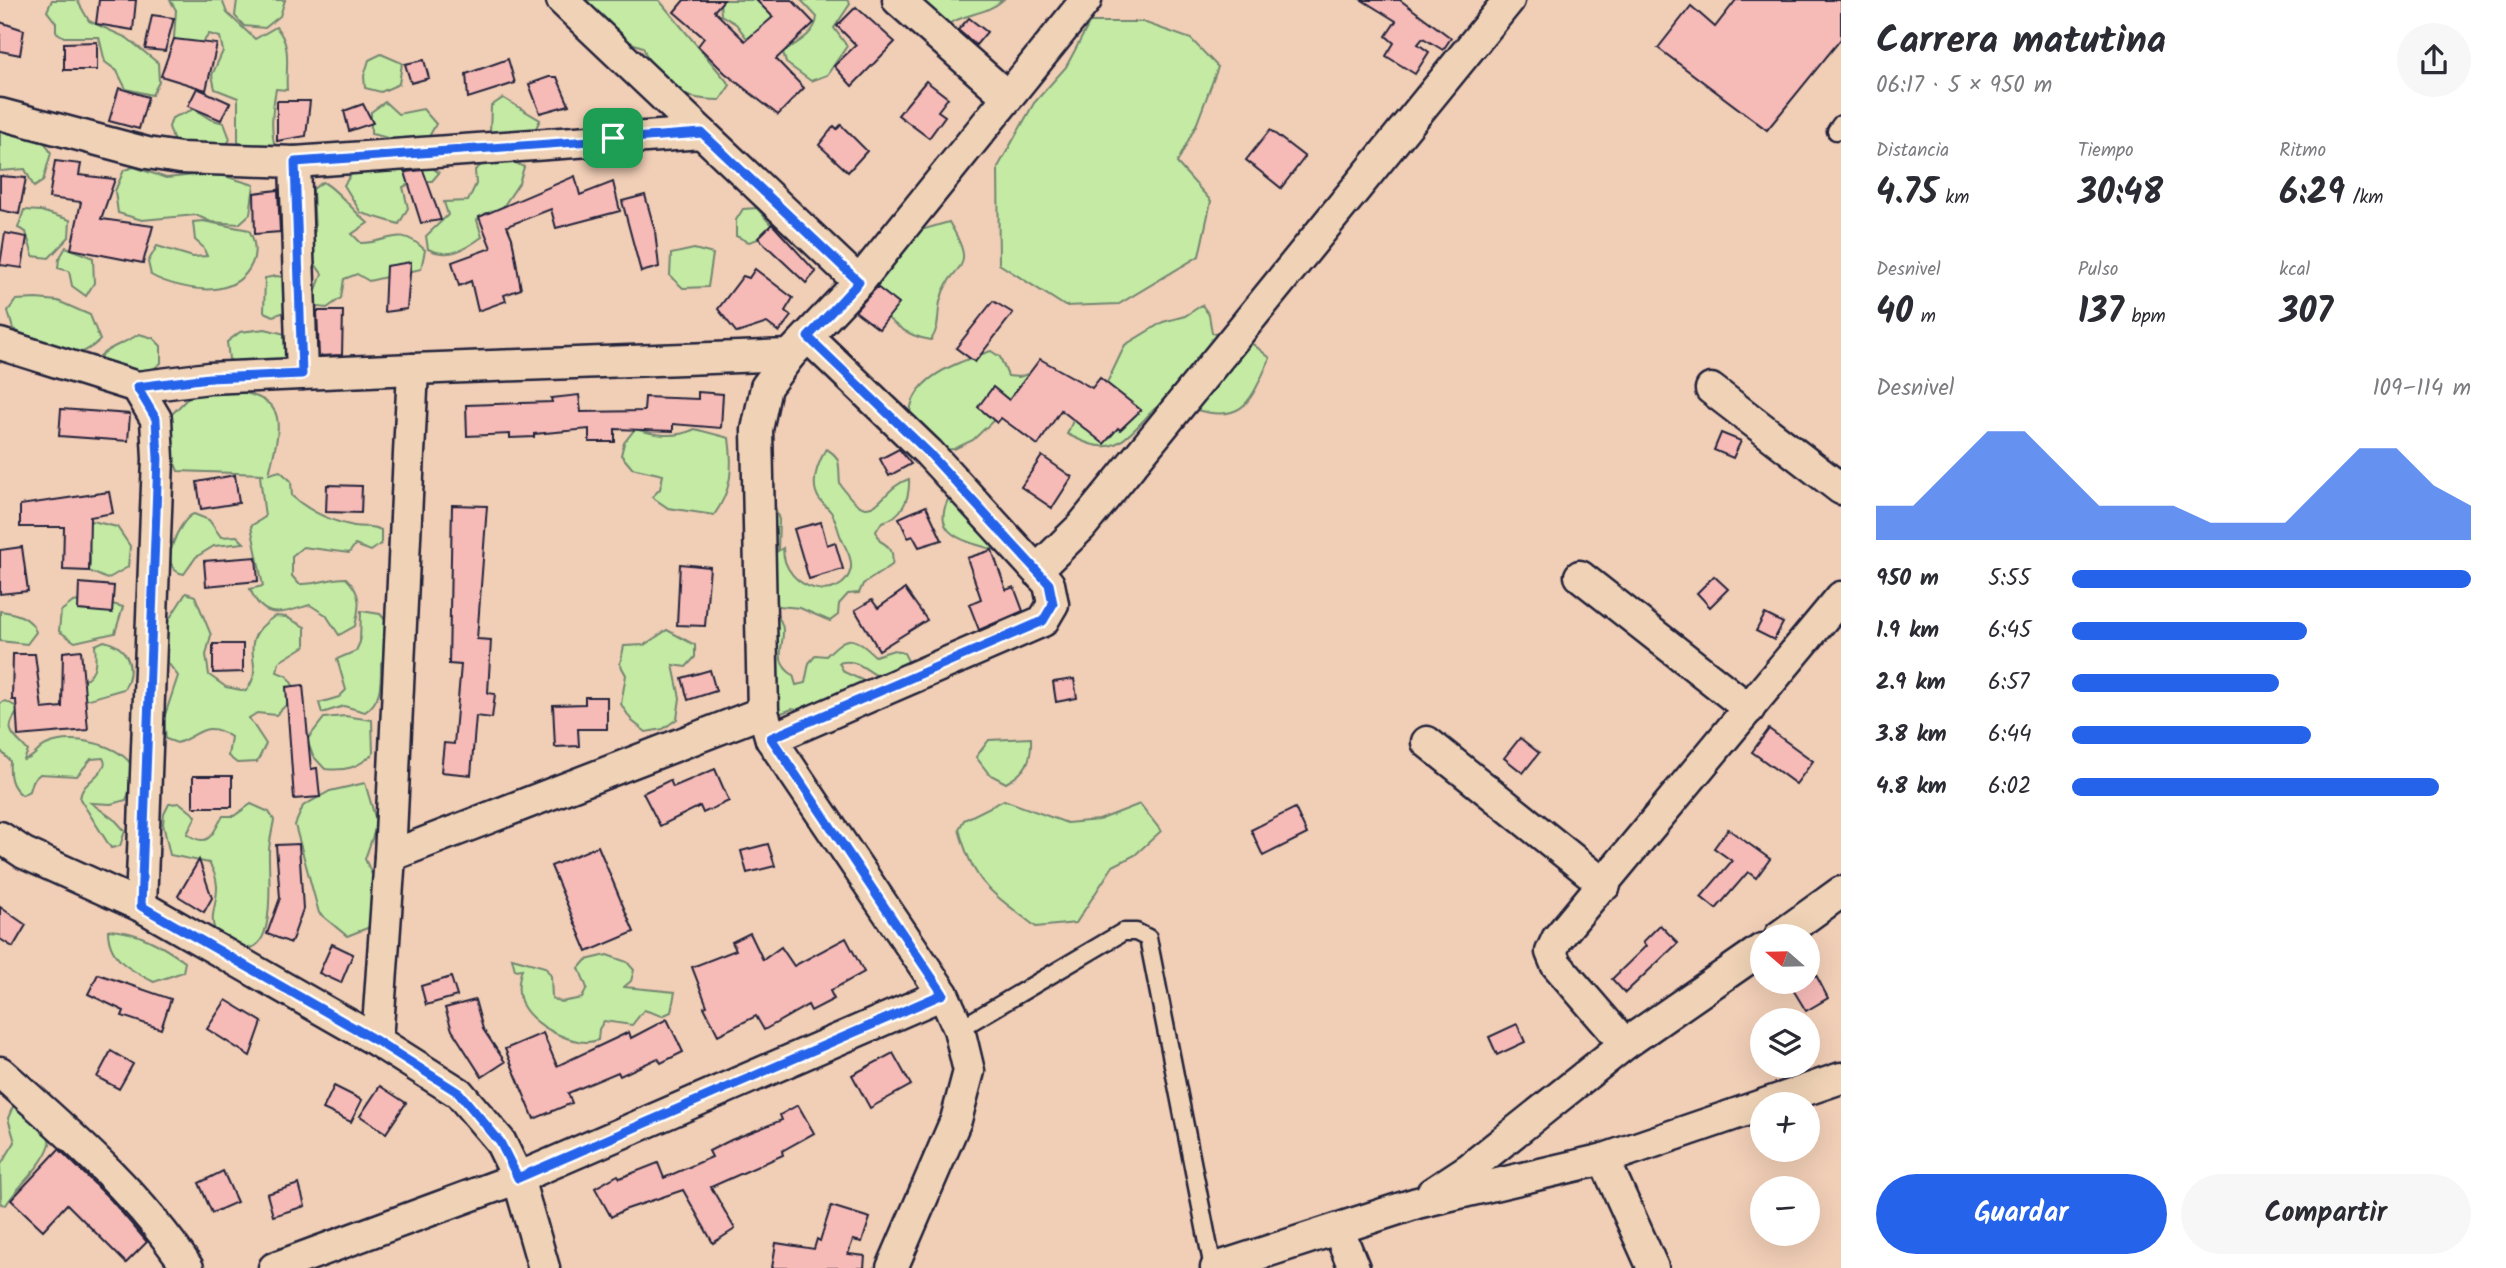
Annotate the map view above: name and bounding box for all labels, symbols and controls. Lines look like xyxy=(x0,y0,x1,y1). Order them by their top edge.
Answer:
text: Carrera matutina xyxy=(1876,12,2166,72)
button: share xyxy=(2397,23,2471,97)
text: 06:17 · 5 × 950 m xyxy=(1876,68,2052,104)
pin xyxy=(583,108,643,168)
icon: arrive xyxy=(594,119,632,157)
text: Distancia xyxy=(1876,136,1949,166)
text: Tiempo xyxy=(2078,136,2134,166)
text: Ritmo xyxy=(2279,136,2326,166)
text: 4.75 xyxy=(1876,166,1938,222)
text: 30:48 xyxy=(2078,166,2163,222)
text: 6:29 xyxy=(2279,166,2345,222)
text: km xyxy=(1938,183,1969,213)
text: /km xyxy=(2345,183,2383,213)
text: Desnivel xyxy=(1876,255,1941,285)
text: Pulso xyxy=(2078,255,2118,285)
text: kcal xyxy=(2279,255,2310,285)
text: 40 xyxy=(1876,285,1913,341)
text: 137 xyxy=(2078,285,2124,341)
text: 307 xyxy=(2279,285,2333,341)
text: m xyxy=(1913,302,1936,332)
text: bpm xyxy=(2124,302,2166,332)
text: Desnivel xyxy=(1876,371,1954,407)
text: 109–114 m xyxy=(2372,371,2471,407)
text: 950 m xyxy=(1876,561,1939,597)
text: 5:55 xyxy=(1988,561,2031,597)
text: 1.9 km xyxy=(1876,613,1939,649)
text: 6:45 xyxy=(1988,613,2031,649)
text: 2.9 km xyxy=(1876,665,1946,701)
text: 6:57 xyxy=(1988,665,2029,701)
text: 3.8 km xyxy=(1876,717,1947,753)
text: 6:44 xyxy=(1988,717,2032,753)
text: 4.8 km xyxy=(1876,769,1947,805)
text: 6:02 xyxy=(1988,769,2031,805)
north arrow xyxy=(1750,924,1820,994)
map controls xyxy=(1750,924,1820,1246)
button: layers xyxy=(1750,1008,1820,1078)
button: + xyxy=(1750,1092,1820,1162)
button: Guardar xyxy=(1876,1174,2167,1254)
button: Compartir xyxy=(2181,1174,2471,1254)
button: − xyxy=(1750,1176,1820,1246)

